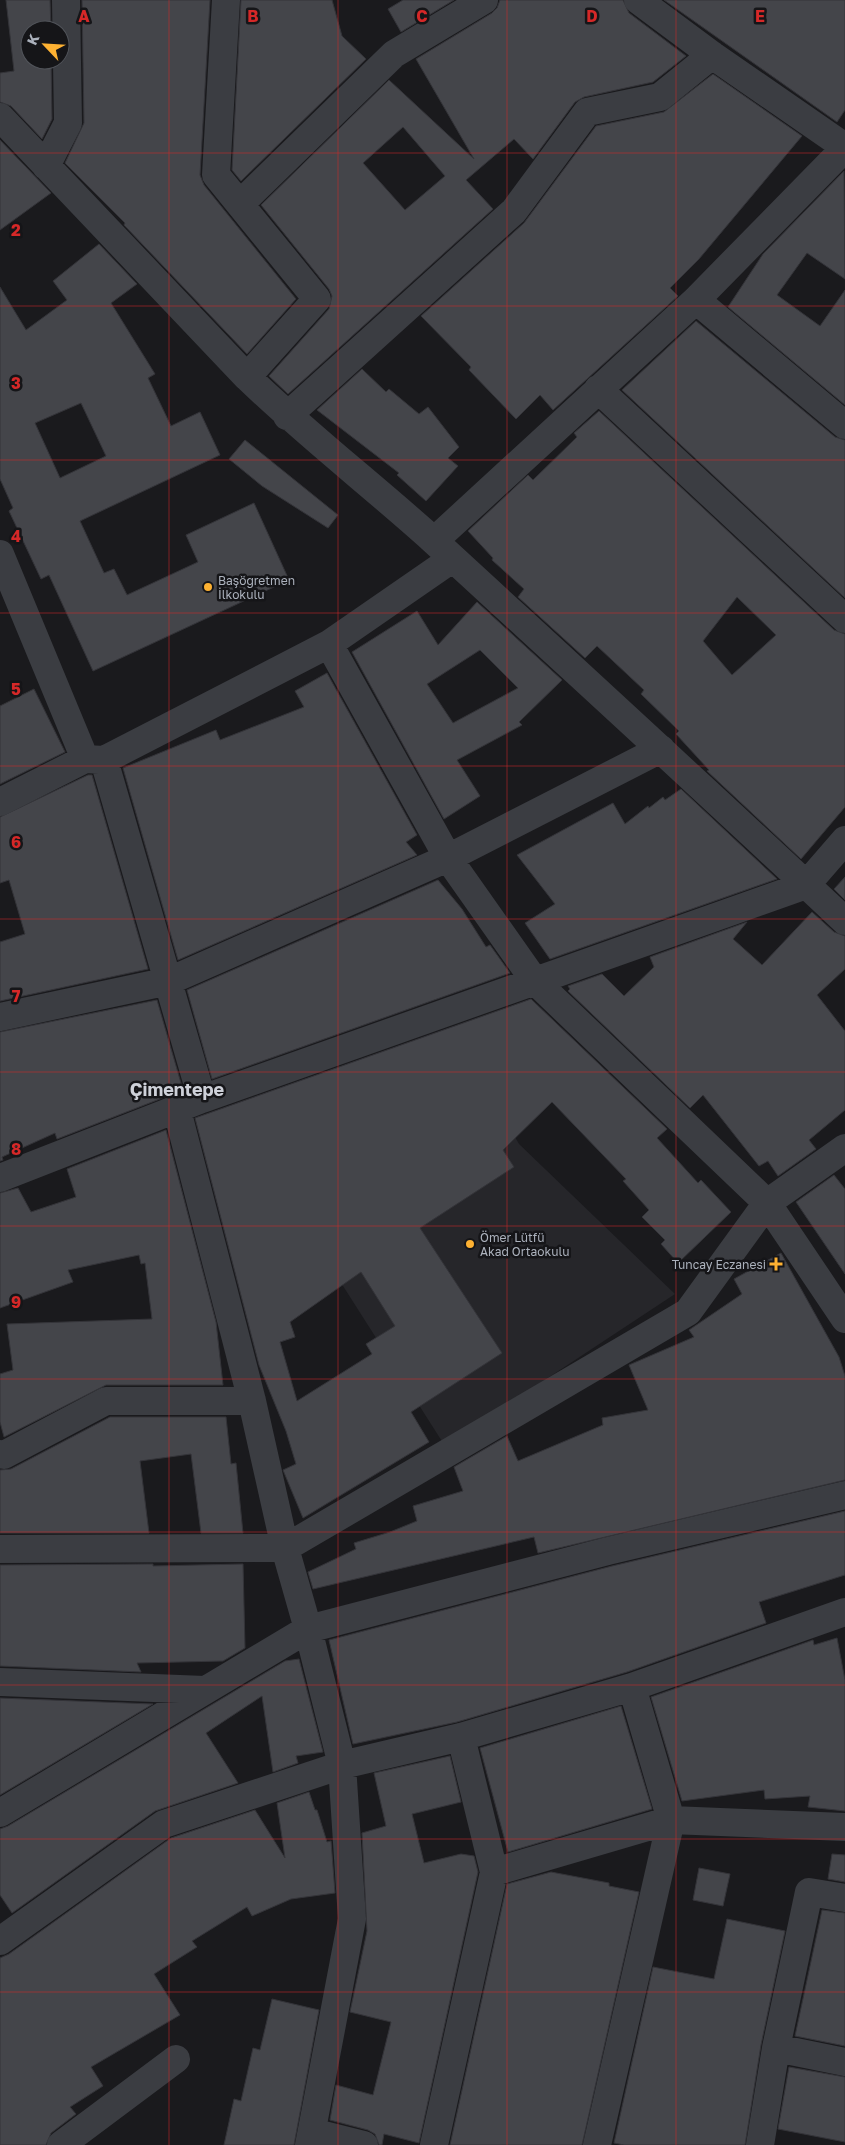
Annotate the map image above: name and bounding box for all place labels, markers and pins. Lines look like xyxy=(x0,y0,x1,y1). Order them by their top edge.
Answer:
place label: Başöğretmen İlkokulu xyxy=(218,573,295,602)
marker: Başöğretmen İlkokulu xyxy=(202,581,214,593)
place label: Ömer Lütfü Akad Ortaokulu xyxy=(480,1230,570,1259)
marker: Ömer Lütfü Akad Ortaokulu xyxy=(464,1238,476,1250)
place label: Tuncay Eczanesi xyxy=(672,1257,766,1272)
marker: Tuncay Eczanesi xyxy=(770,1258,782,1270)

